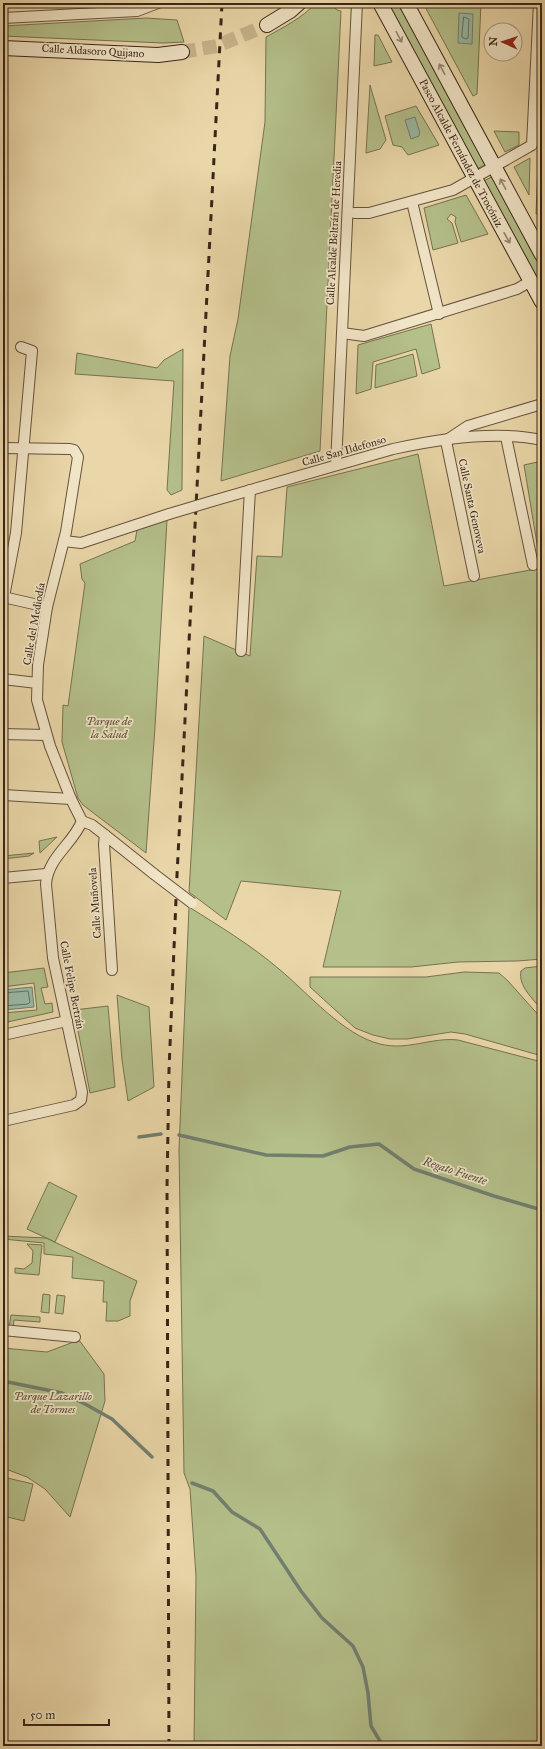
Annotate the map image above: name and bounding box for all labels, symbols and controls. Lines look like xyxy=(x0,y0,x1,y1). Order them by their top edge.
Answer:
north arrow xyxy=(483,22,523,62)
one-way arrow xyxy=(396,31,403,43)
text: N xyxy=(487,36,500,47)
street label: Calle Aldasoro Quijano xyxy=(41,42,145,60)
one-way arrow xyxy=(437,64,445,76)
street label: Paseo Alcalde Fernández de Trocóniz xyxy=(416,77,506,229)
street label: Calle Alcalde Beltrán de Heredia xyxy=(324,160,344,305)
one-way arrow xyxy=(499,178,507,190)
one-way arrow xyxy=(504,232,512,244)
street label: Calle San Ildefonso xyxy=(300,433,388,469)
street label: Calle Santa Genoveva xyxy=(456,457,488,555)
street label: Calle del Mediodía xyxy=(20,581,48,666)
park label: Parque de la Salud xyxy=(87,715,132,741)
street label: Calle Muñovela xyxy=(86,867,104,939)
street label: Calle Felipe Bertrán xyxy=(57,940,87,1030)
water label: Regato Fuente xyxy=(420,1154,489,1188)
park label: Parque Lazarillo de Tormes xyxy=(14,1390,92,1416)
scale bar xyxy=(24,1701,109,1727)
text: 50 m xyxy=(30,1708,55,1722)

